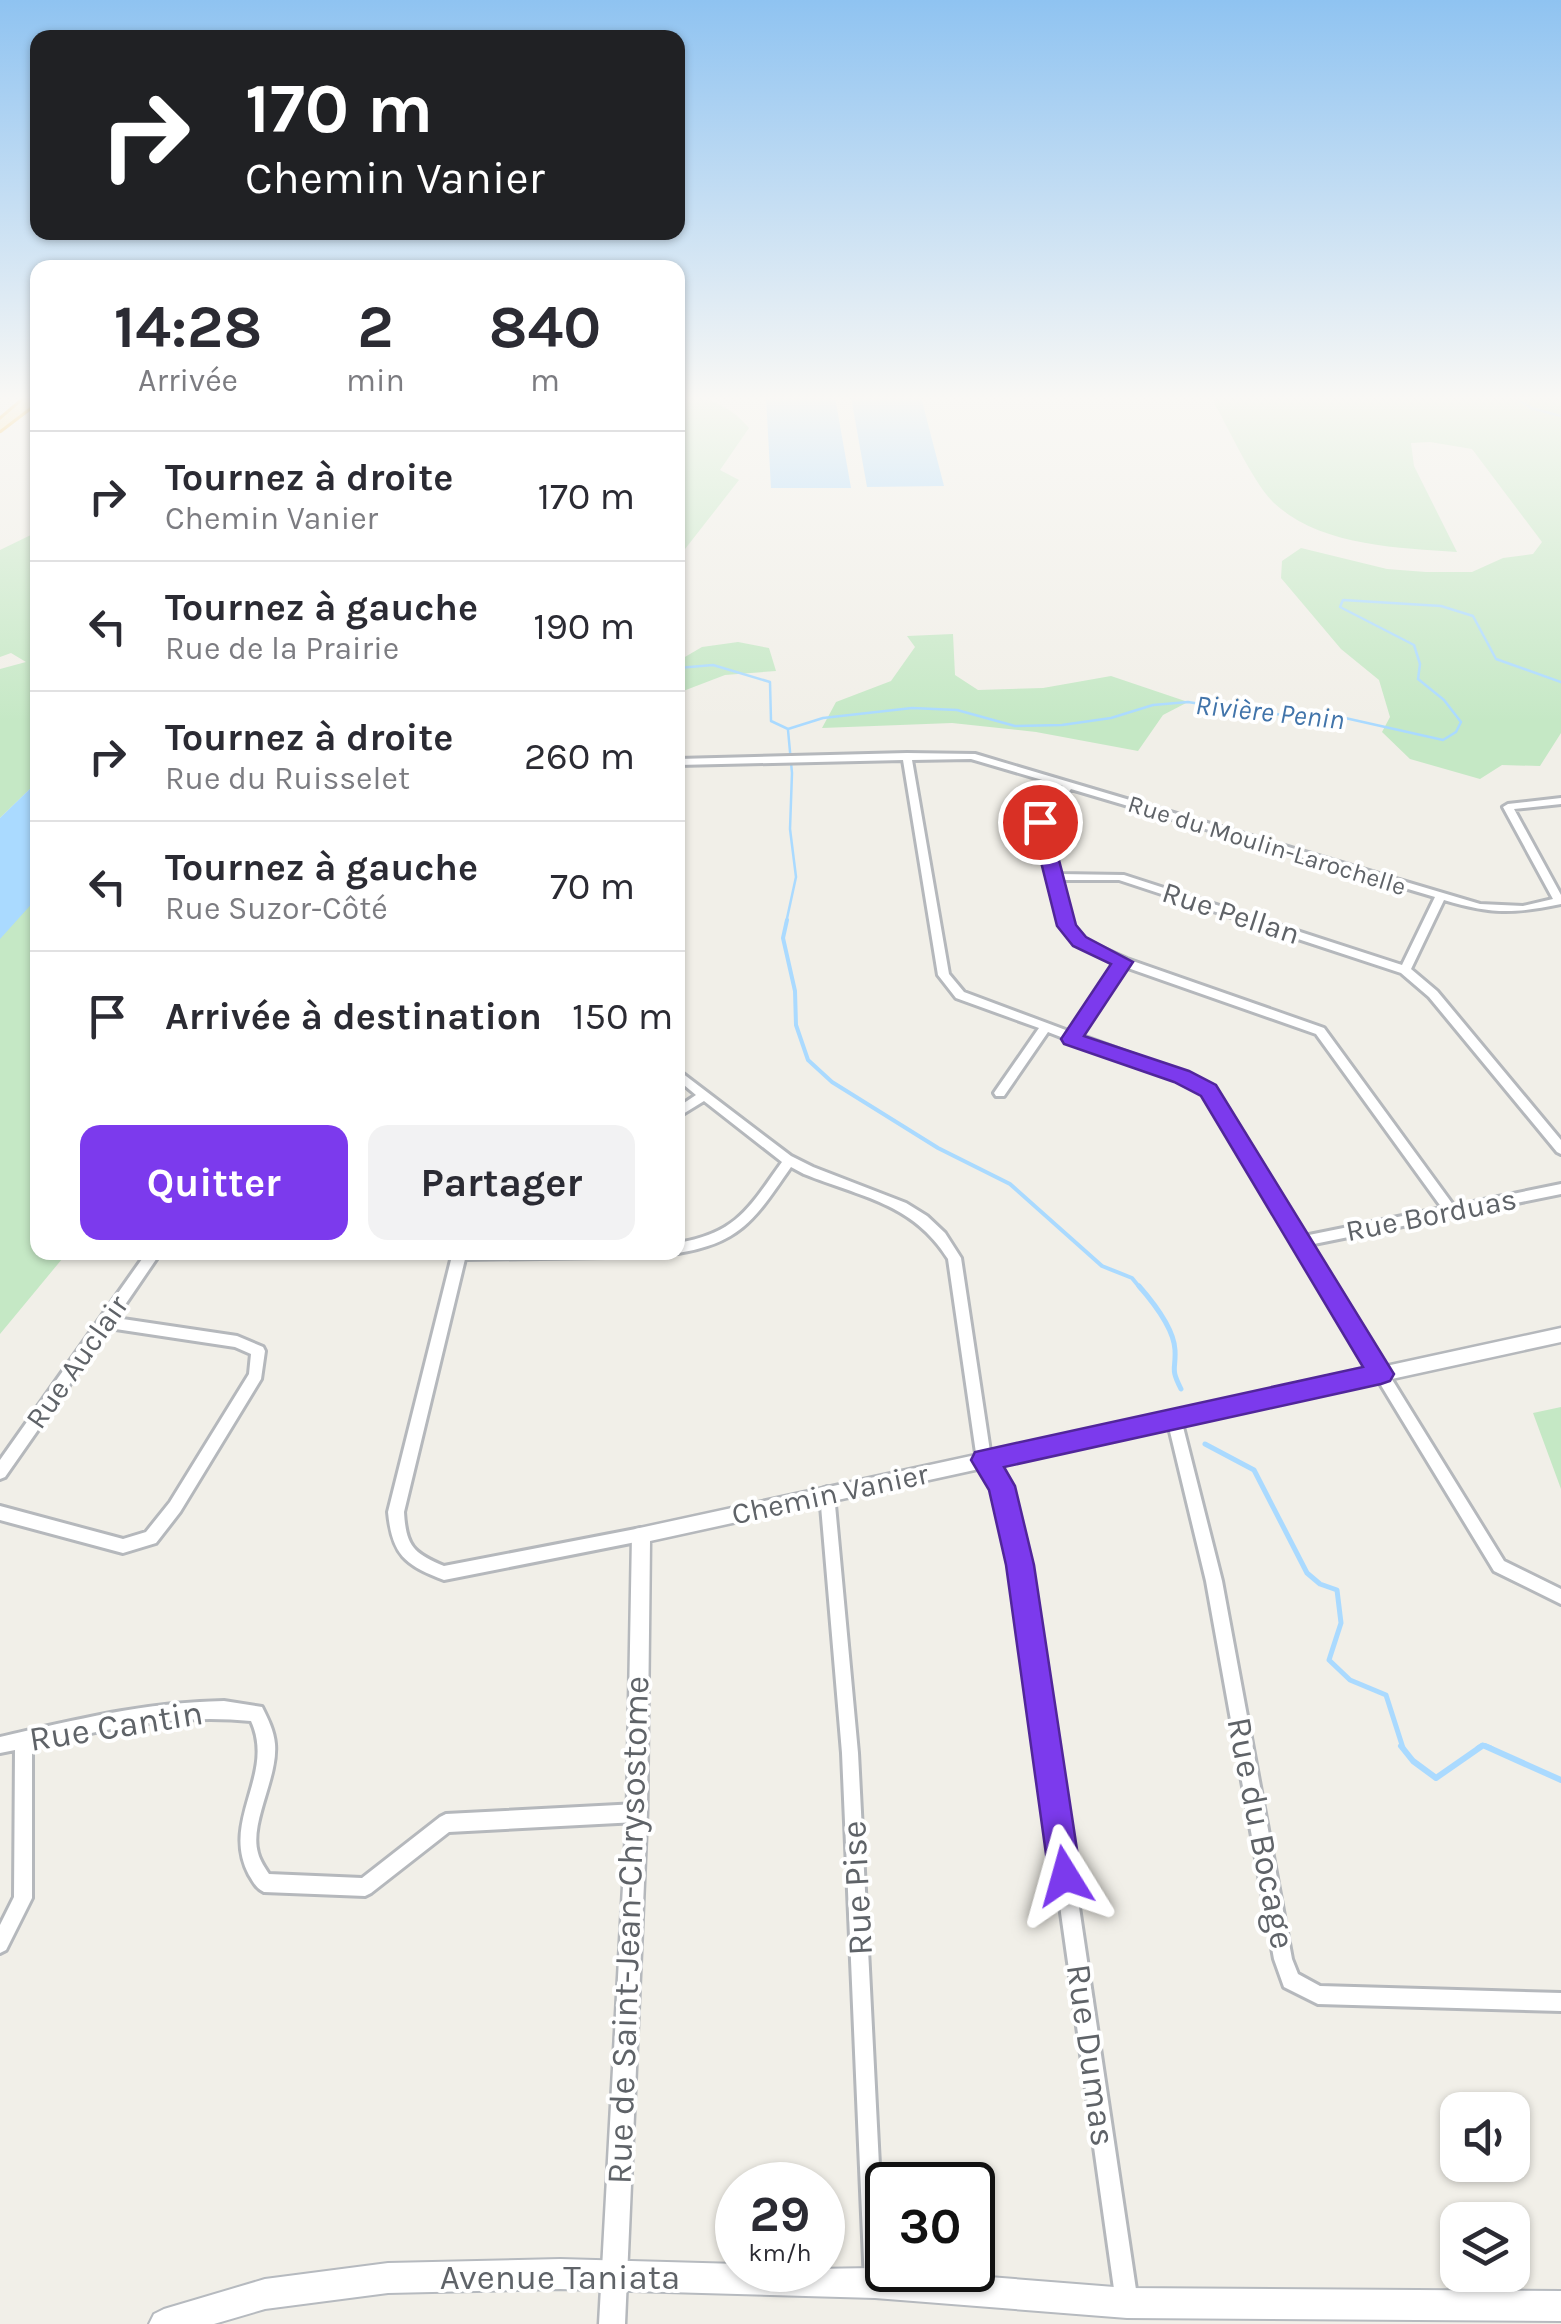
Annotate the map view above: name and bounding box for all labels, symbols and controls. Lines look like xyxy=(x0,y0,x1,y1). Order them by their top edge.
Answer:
text: 170 m xyxy=(245,68,433,150)
icon: right xyxy=(80,70,210,200)
text: Chemin Vanier xyxy=(245,152,545,204)
text: 14:28 xyxy=(114,292,262,362)
text: 2 xyxy=(357,292,394,362)
text: 840 xyxy=(489,292,601,362)
text: Arrivée xyxy=(138,362,238,399)
text: min xyxy=(346,362,405,399)
text: m xyxy=(530,362,560,399)
text: Tournez à droite xyxy=(165,455,453,500)
icon: right xyxy=(80,469,135,524)
text: 170 m xyxy=(537,474,635,519)
text: Chemin Vanier xyxy=(165,500,378,537)
text: Tournez à gauche xyxy=(165,585,478,630)
icon: left xyxy=(80,599,135,654)
text: 190 m xyxy=(533,604,635,649)
text: Rue de la Prairie xyxy=(165,630,399,667)
water label: Rivière Penin xyxy=(1194,688,1346,736)
text: Tournez à droite xyxy=(165,715,453,760)
icon: right xyxy=(80,729,135,784)
text: 260 m xyxy=(524,734,635,779)
text: Rue du Ruisselet xyxy=(165,760,410,797)
pin xyxy=(998,780,1083,865)
street label: Rue du Moulin-Larochelle xyxy=(1125,789,1409,901)
icon: arrive xyxy=(1013,795,1068,850)
text: Tournez à gauche xyxy=(165,845,478,890)
icon: left xyxy=(80,859,135,914)
text: 70 m xyxy=(550,864,635,909)
street label: Rue Pellan xyxy=(1158,874,1304,952)
text: Rue Suzor-Côté xyxy=(165,890,388,927)
icon: arrive xyxy=(80,989,135,1044)
text: Arrivée à destination xyxy=(165,994,542,1039)
text: 150 m xyxy=(572,994,673,1039)
button: Quitter xyxy=(80,1125,348,1240)
button: Partager xyxy=(368,1125,635,1240)
street label: Rue Borduas xyxy=(1343,1181,1519,1249)
street label: Rue Auclair xyxy=(18,1288,136,1436)
street label: Chemin Vanier xyxy=(729,1456,932,1532)
street label: Rue de Saint-Jean-Chrysostome xyxy=(599,1675,657,2185)
street label: Rue Cantin xyxy=(26,1692,206,1760)
street label: Rue du Bocage xyxy=(1218,1714,1304,1952)
street label: Rue Pise xyxy=(833,1819,881,1957)
position arrow xyxy=(1013,1824,1117,1928)
street label: Rue Dumas xyxy=(1058,1961,1124,2149)
map controls xyxy=(1440,2092,1530,2292)
button: sound xyxy=(1440,2092,1530,2182)
speed limit sign: 30 xyxy=(865,2162,995,2292)
text: 29 xyxy=(750,2185,810,2244)
button: layers xyxy=(1440,2202,1530,2292)
text: km/h xyxy=(748,2238,812,2267)
street label: Avenue Taniata xyxy=(440,2257,680,2298)

